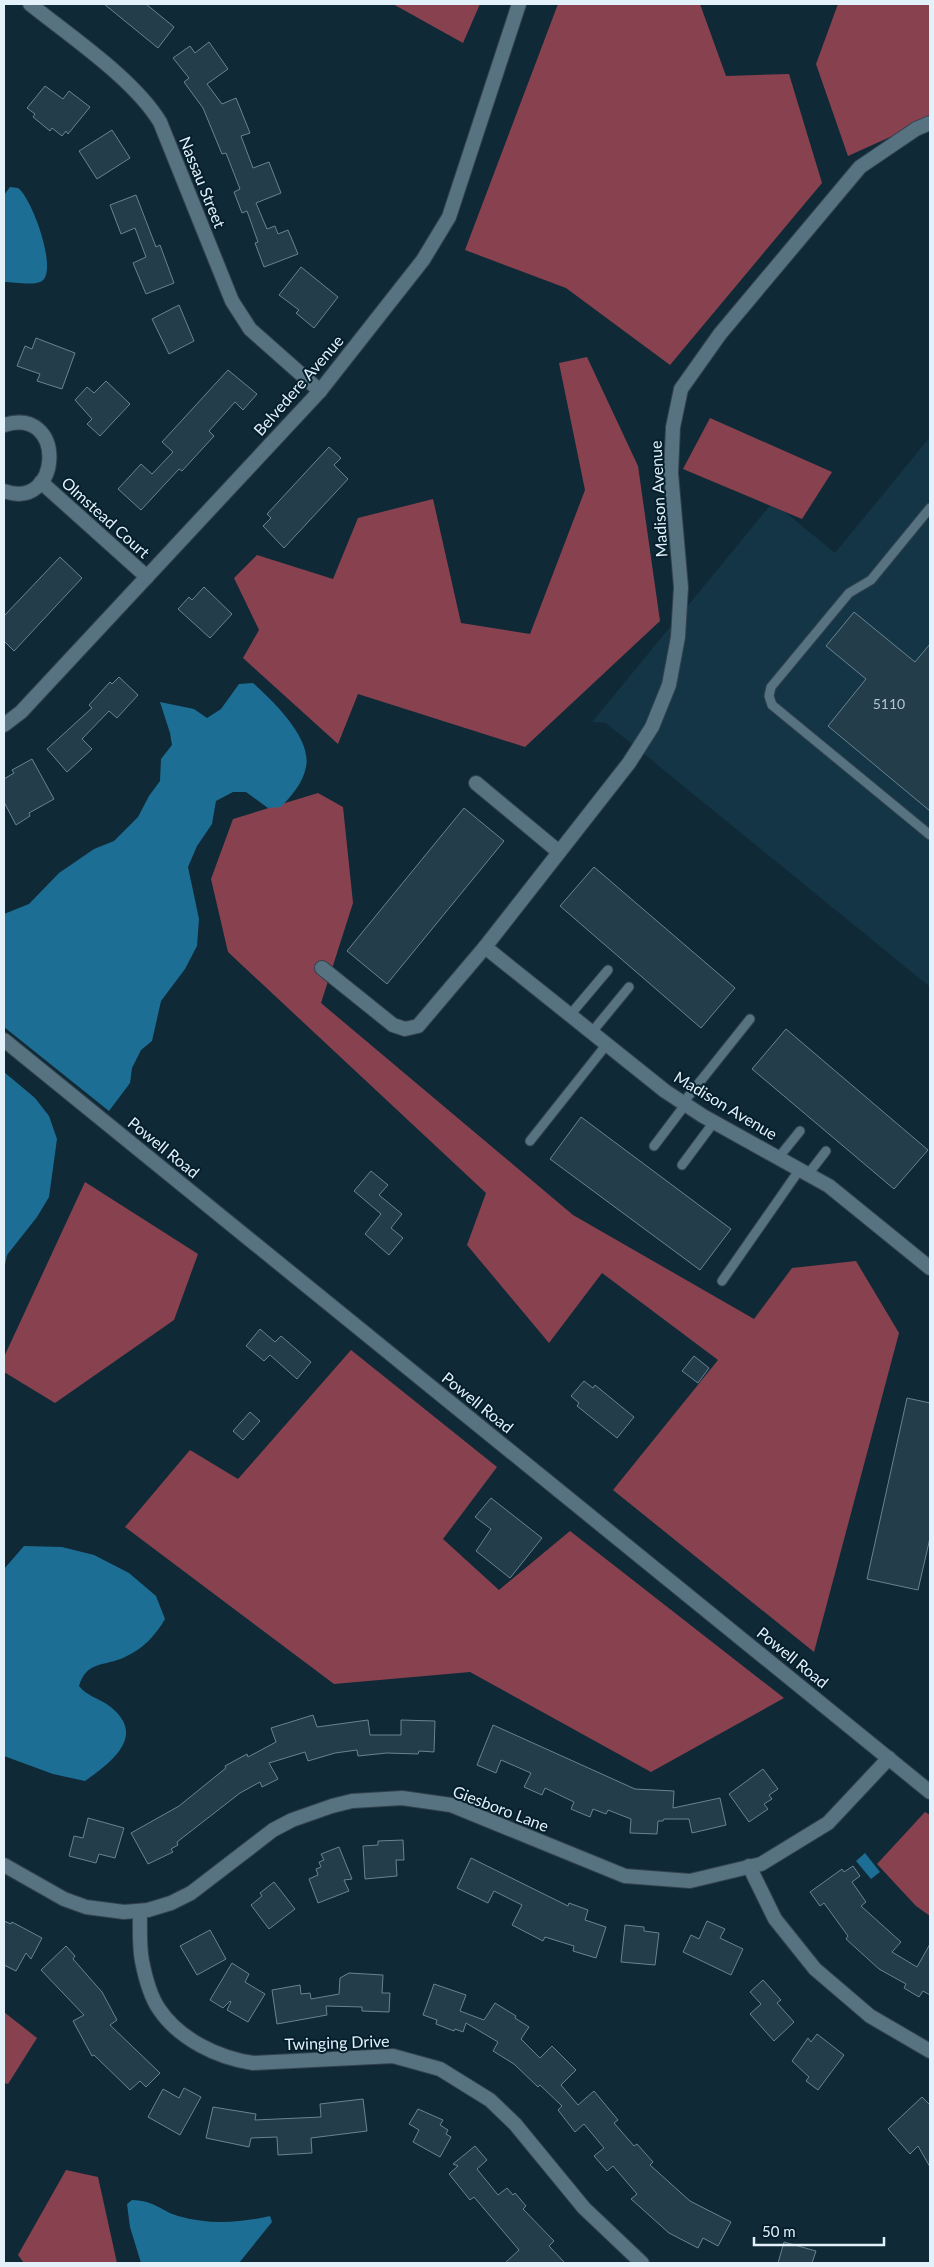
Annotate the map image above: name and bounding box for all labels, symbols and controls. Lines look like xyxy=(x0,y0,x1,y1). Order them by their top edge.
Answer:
street label: Nassau Street xyxy=(176,134,230,231)
street label: Belvedere Avenue xyxy=(249,331,347,439)
street label: Madison Avenue xyxy=(645,440,671,558)
street label: Olmstead Court xyxy=(58,473,154,562)
house number: 5110 xyxy=(873,695,905,712)
street label: Madison Avenue xyxy=(671,1067,781,1143)
street label: Powell Road xyxy=(125,1112,203,1182)
street label: Powell Road xyxy=(439,1367,517,1437)
street label: Powell Road xyxy=(754,1622,832,1692)
street label: Giesboro Lane xyxy=(450,1781,552,1835)
street label: Twinging Drive xyxy=(284,2031,390,2053)
scale bar xyxy=(754,2214,884,2246)
text: 50 m xyxy=(762,2222,796,2240)

